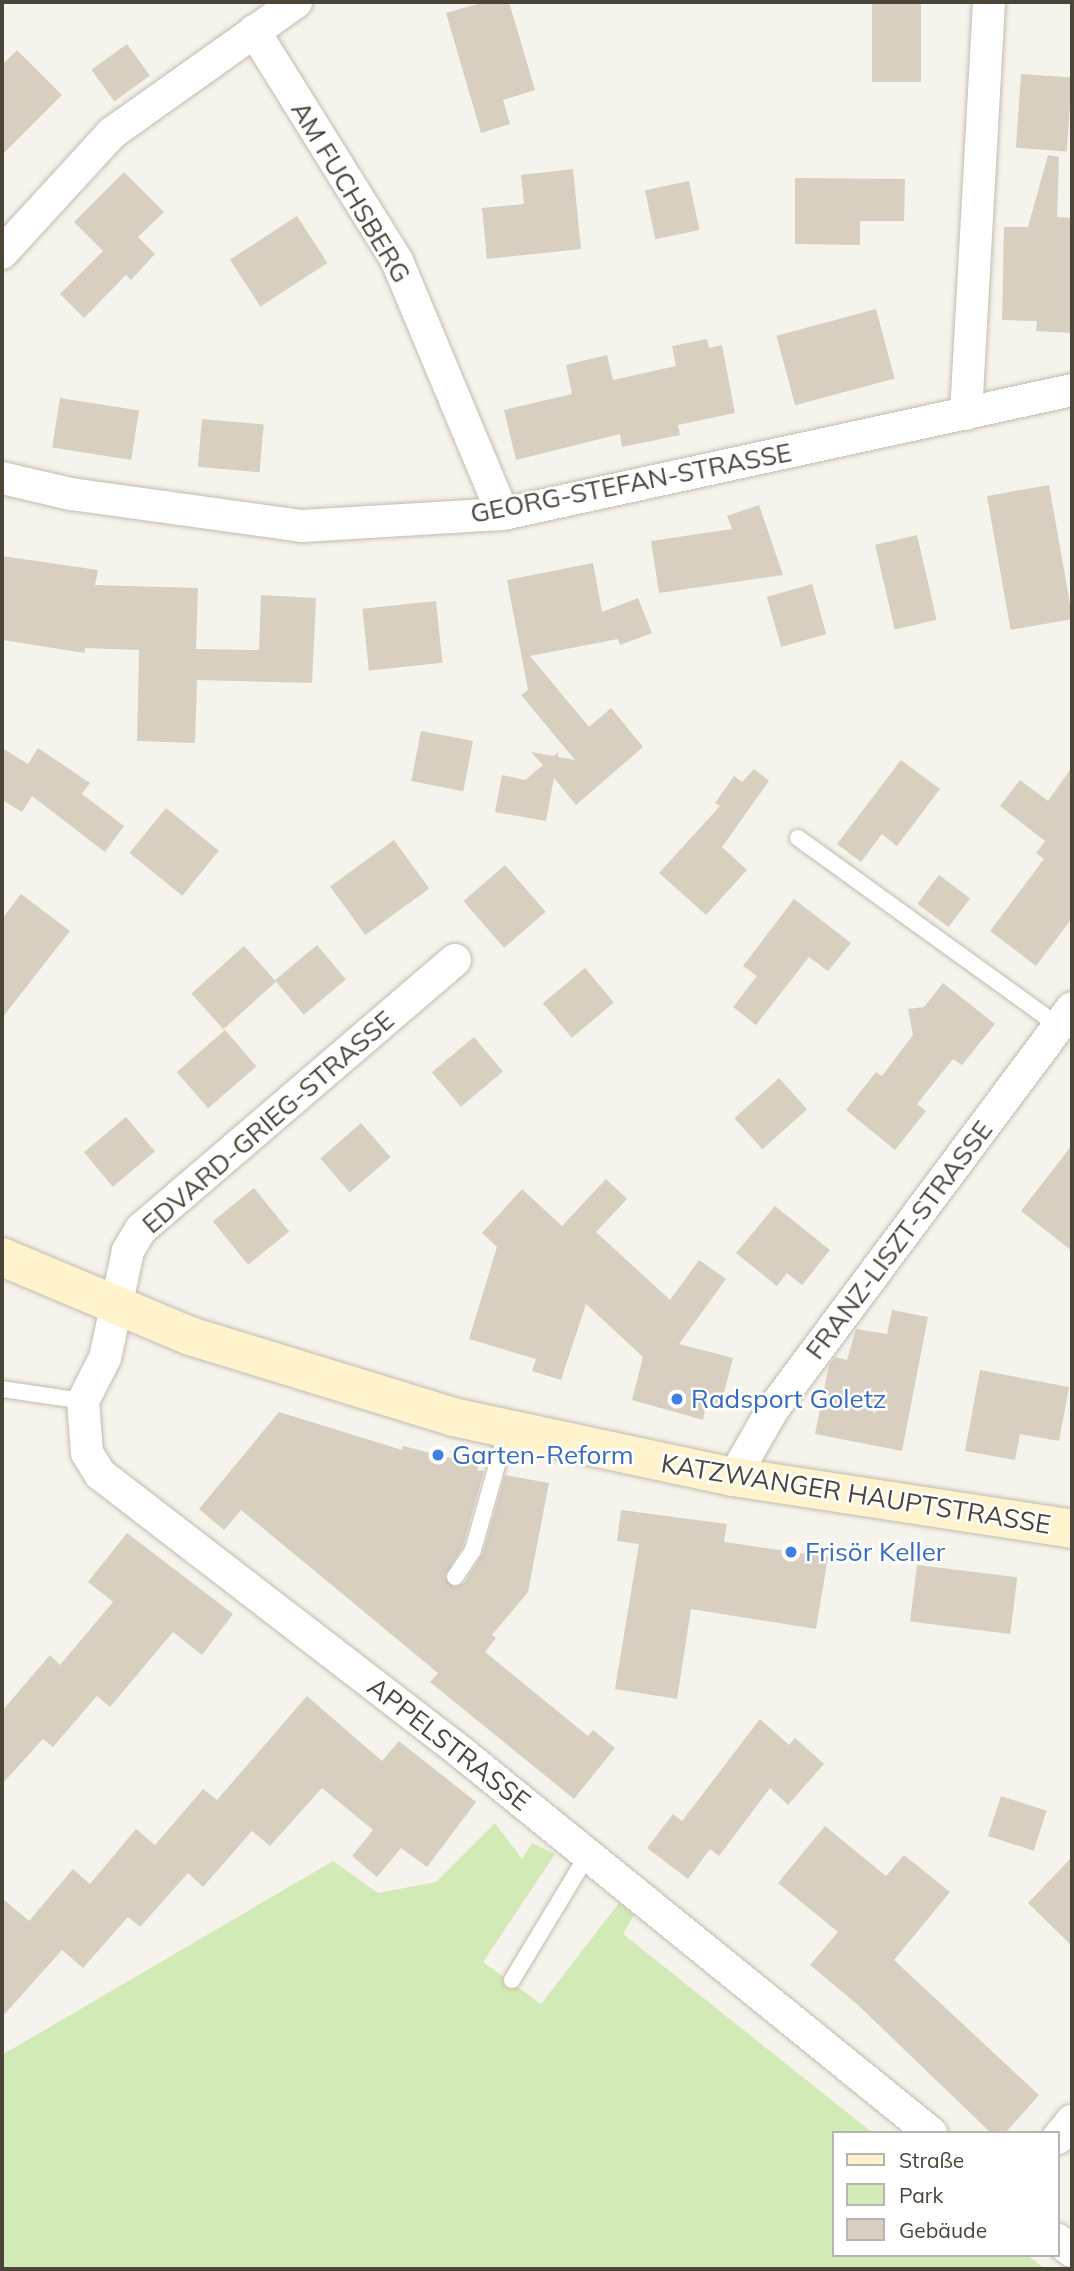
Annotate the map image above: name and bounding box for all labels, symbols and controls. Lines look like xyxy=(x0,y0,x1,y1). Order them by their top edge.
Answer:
street label: AM FUCHSBERG xyxy=(285,96,417,288)
street label: GEORG-STEFAN-STRASSE xyxy=(468,437,794,529)
street label: EDVARD-GRIEG-STRASSE xyxy=(136,1004,400,1240)
street label: FRANZ-LISZT-STRASSE xyxy=(799,1115,999,1365)
place label: Radsport Goletz xyxy=(691,1383,886,1415)
marker: Radsport Goletz xyxy=(669,1391,685,1407)
place label: Garten-Reform xyxy=(452,1439,634,1471)
marker: Garten-Reform xyxy=(430,1447,446,1463)
street label: KATZWANGER HAUPTSTRASSE xyxy=(659,1448,1053,1540)
place label: Frisör Keller xyxy=(805,1536,945,1568)
marker: Frisör Keller xyxy=(783,1544,799,1560)
street label: APPELSTRASSE xyxy=(361,1671,537,1817)
legend xyxy=(832,2131,1060,2257)
text: Straße xyxy=(899,2147,964,2173)
text: Park xyxy=(899,2182,943,2208)
text: Gebäude xyxy=(899,2217,987,2243)

